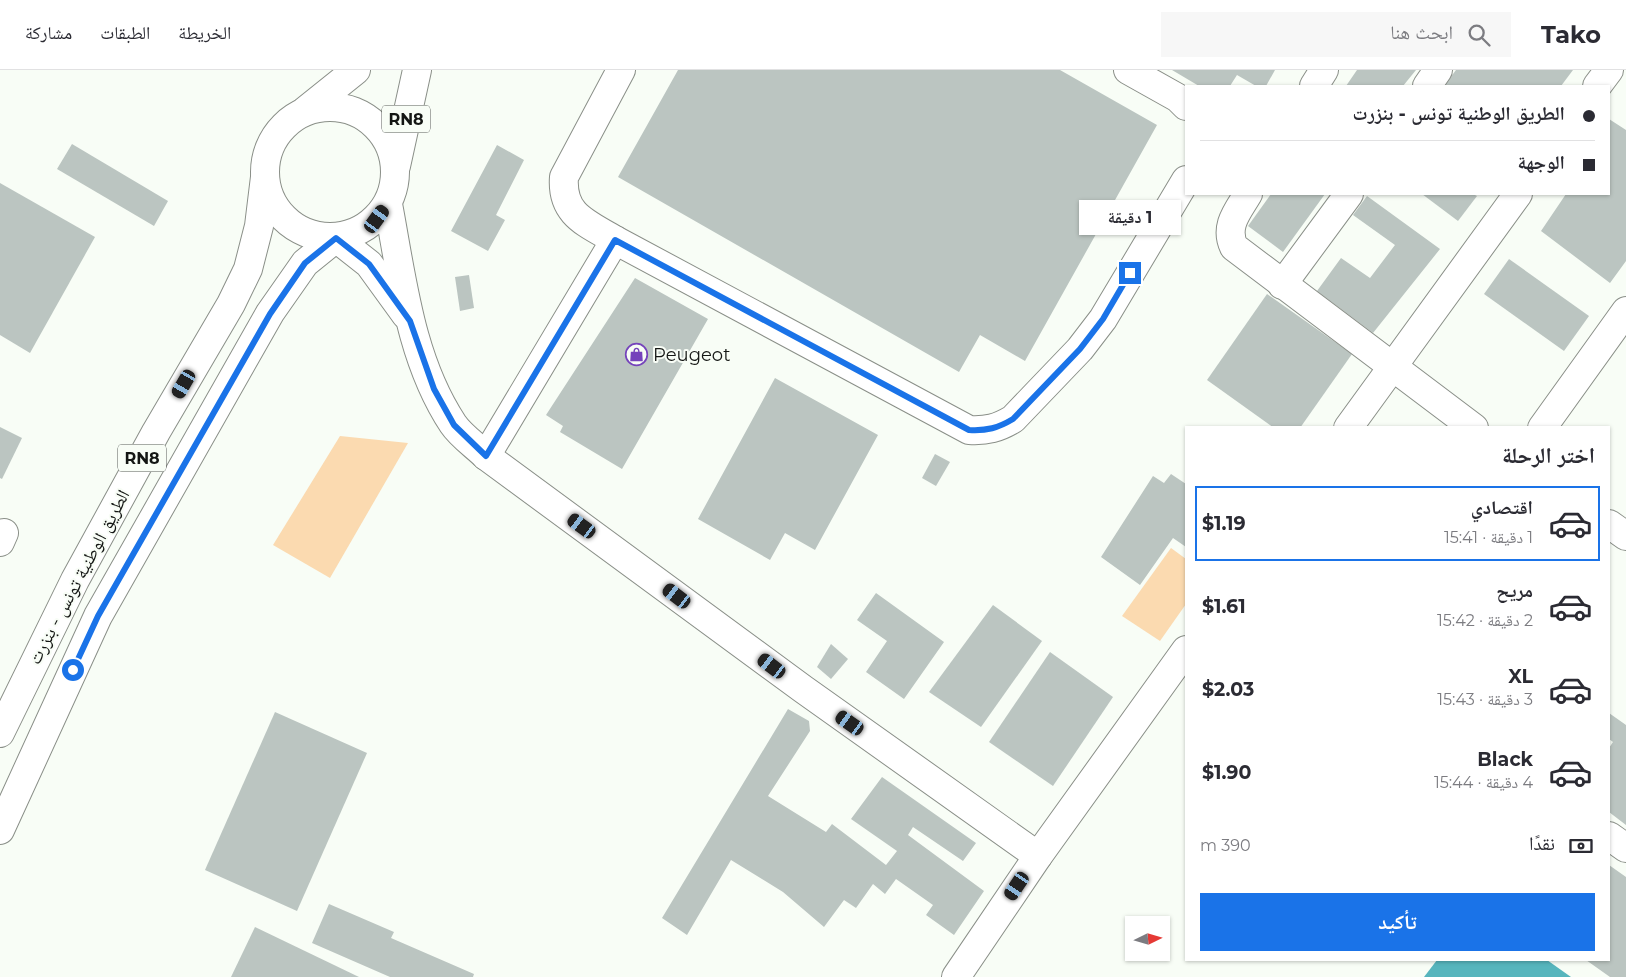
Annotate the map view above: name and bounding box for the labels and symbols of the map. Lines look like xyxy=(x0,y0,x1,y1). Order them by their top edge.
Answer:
road number: RN8 xyxy=(382,106,430,132)
callout: 1 دقيقة xyxy=(1079,200,1181,236)
car xyxy=(362,202,391,236)
route end xyxy=(1119,262,1141,284)
shop icon: Peugeot xyxy=(625,343,649,367)
place label: Peugeot xyxy=(653,344,730,366)
car xyxy=(170,367,197,401)
road number: RN8 xyxy=(118,444,166,472)
street label: الطريق الوطنية تونس - بنزرت xyxy=(24,486,134,668)
car xyxy=(565,511,598,541)
car xyxy=(660,581,693,611)
car xyxy=(755,651,788,681)
route start xyxy=(62,659,84,681)
car xyxy=(833,708,866,738)
car xyxy=(1002,869,1031,903)
north arrow xyxy=(1125,916,1170,961)

